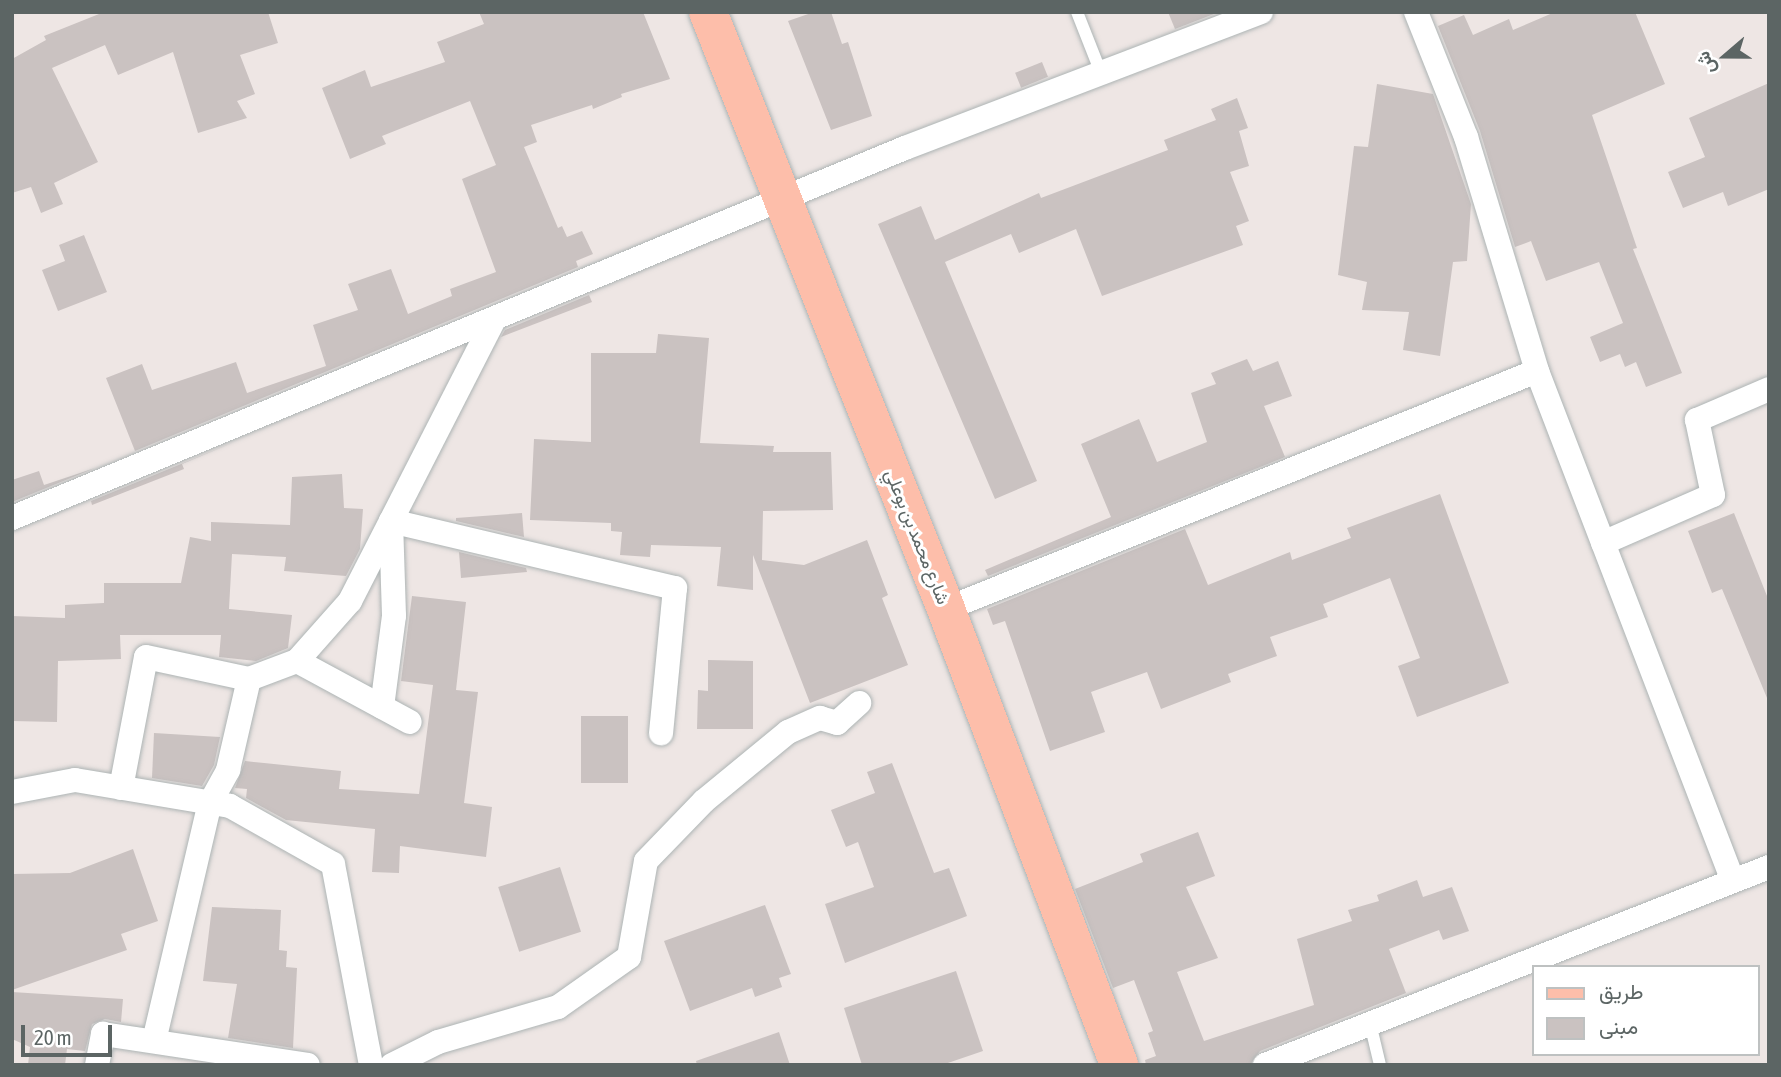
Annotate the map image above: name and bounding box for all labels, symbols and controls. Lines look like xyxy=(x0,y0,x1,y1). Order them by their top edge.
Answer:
north arrow xyxy=(1690,21,1760,91)
text: ش xyxy=(1691,49,1720,78)
street label: شارع محمد بن بوعلي xyxy=(880,466,954,608)
legend xyxy=(1532,965,1760,1056)
text: طريق xyxy=(1599,979,1644,1003)
scale bar xyxy=(24,1010,116,1054)
text: مبنى xyxy=(1599,1014,1638,1038)
text: 20 m xyxy=(34,1025,72,1049)

